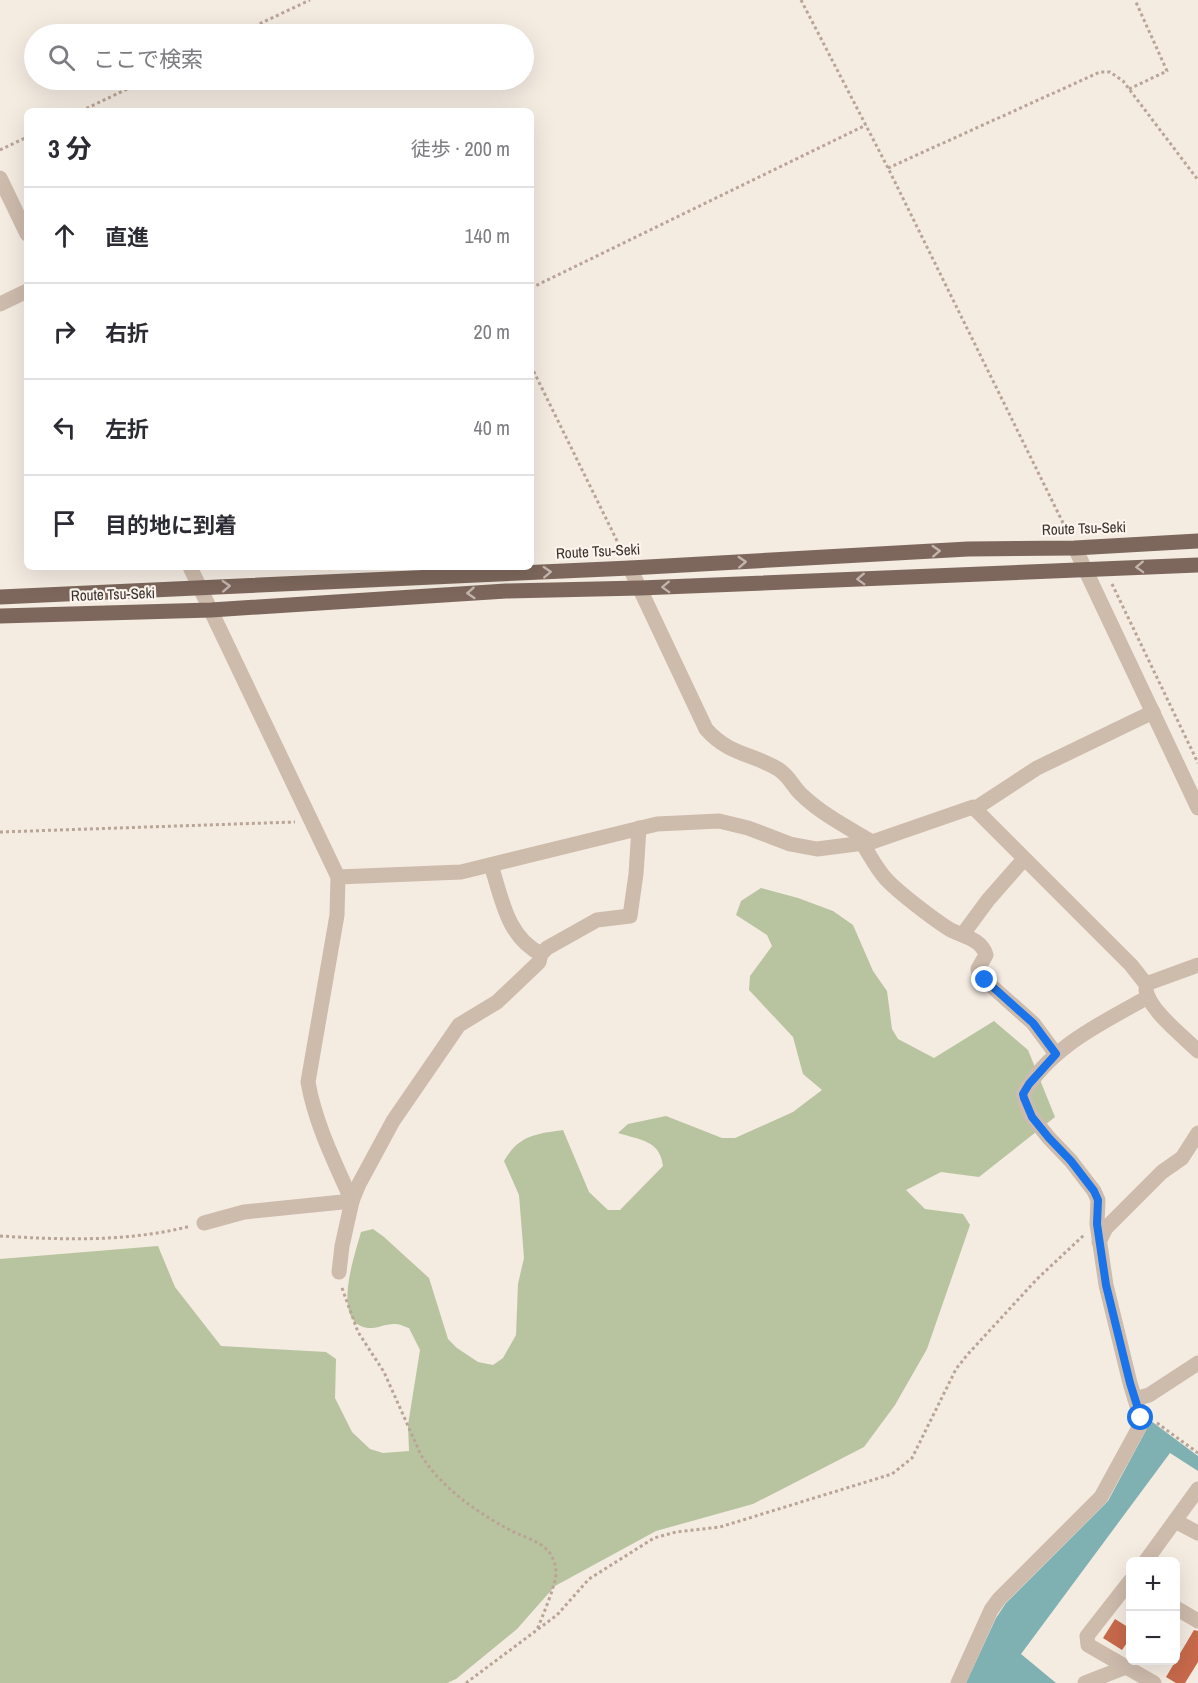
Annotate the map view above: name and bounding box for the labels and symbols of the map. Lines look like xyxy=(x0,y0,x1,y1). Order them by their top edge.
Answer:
street label: Route Tsu-Seki xyxy=(1042,516,1126,540)
street label: Route Tsu-Seki xyxy=(555,538,641,564)
one-way arrow xyxy=(932,545,941,558)
one-way arrow xyxy=(737,555,746,568)
one-way arrow xyxy=(1135,561,1144,574)
one-way arrow xyxy=(542,565,551,578)
one-way arrow xyxy=(856,572,865,585)
one-way arrow xyxy=(222,580,231,593)
one-way arrow xyxy=(661,581,670,593)
street label: Route Tsu-Seki xyxy=(71,582,155,606)
one-way arrow xyxy=(467,586,476,599)
route end xyxy=(971,966,997,992)
route start xyxy=(1127,1404,1153,1430)

